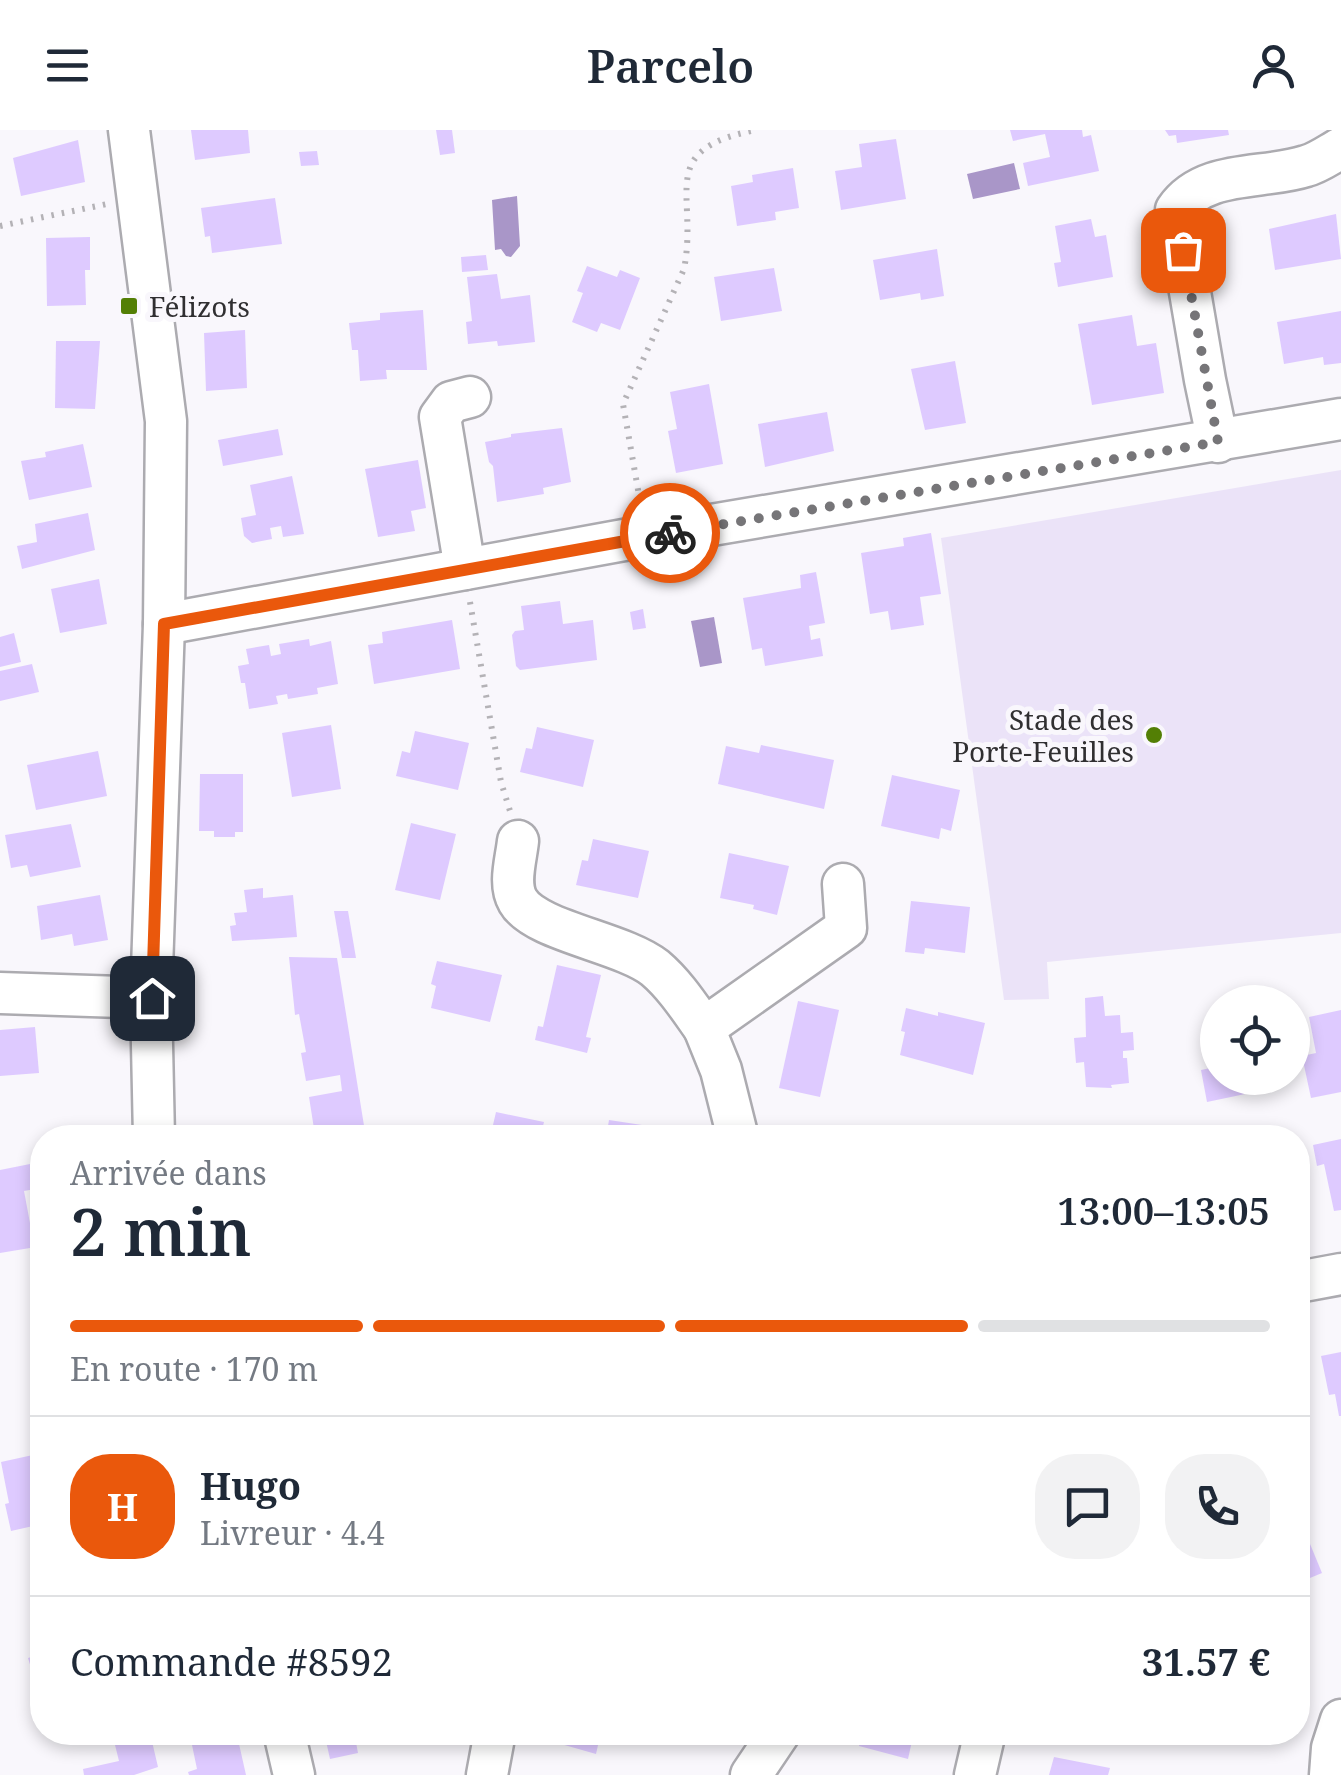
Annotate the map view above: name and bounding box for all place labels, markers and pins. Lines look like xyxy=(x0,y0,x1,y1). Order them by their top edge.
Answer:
pin xyxy=(1141,208,1226,293)
place label: Félizots xyxy=(149,287,250,325)
marker: Félizots xyxy=(118,295,140,317)
place label: Stade des Porte-Feuilles xyxy=(952,700,1134,770)
marker: Stade des Porte-Feuilles xyxy=(1143,724,1165,746)
pin xyxy=(110,956,195,1041)

